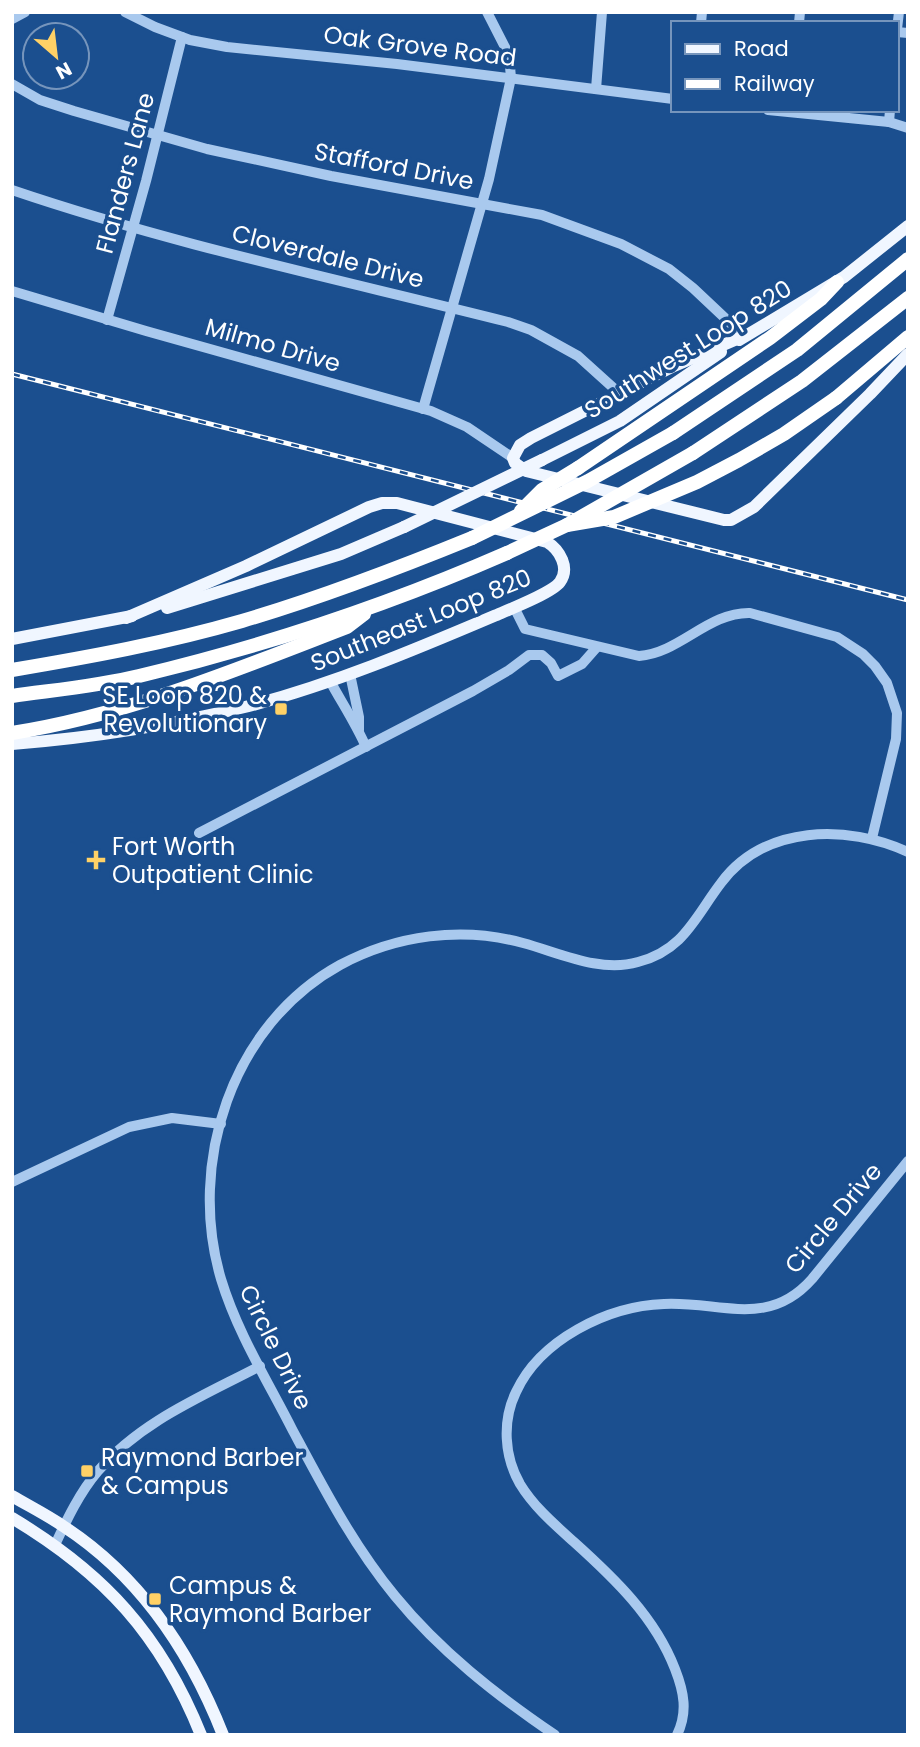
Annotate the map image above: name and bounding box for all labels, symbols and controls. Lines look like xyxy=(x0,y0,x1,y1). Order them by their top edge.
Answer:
street label: Oak Grove Road xyxy=(322,18,518,74)
north arrow xyxy=(21,21,91,91)
legend xyxy=(671,21,899,112)
text: Road xyxy=(734,34,789,63)
text: N xyxy=(51,55,76,86)
text: Railway xyxy=(734,69,815,98)
street label: Flanders Lane xyxy=(88,89,162,257)
street label: Stafford Drive xyxy=(311,134,477,198)
street label: Cloverdale Drive xyxy=(228,216,428,296)
street label: Southwest Loop 820 xyxy=(578,272,798,426)
street label: Milmo Drive xyxy=(202,310,344,380)
street label: Southeast Loop 820 xyxy=(306,561,536,679)
place label: SE Loop 820 & Revolutionary xyxy=(102,679,267,740)
marker: SE Loop 820 & Revolutionary xyxy=(273,701,289,717)
place label: Fort Worth Outpatient Clinic xyxy=(112,830,314,891)
marker: Fort Worth Outpatient Clinic xyxy=(86,850,106,870)
street label: Circle Drive xyxy=(777,1156,889,1280)
street label: Circle Drive xyxy=(232,1279,320,1415)
place label: Raymond Barber & Campus xyxy=(101,1441,303,1502)
marker: Raymond Barber & Campus xyxy=(79,1463,95,1479)
place label: Campus & Raymond Barber xyxy=(169,1569,371,1630)
marker: Campus & Raymond Barber xyxy=(147,1591,163,1607)

